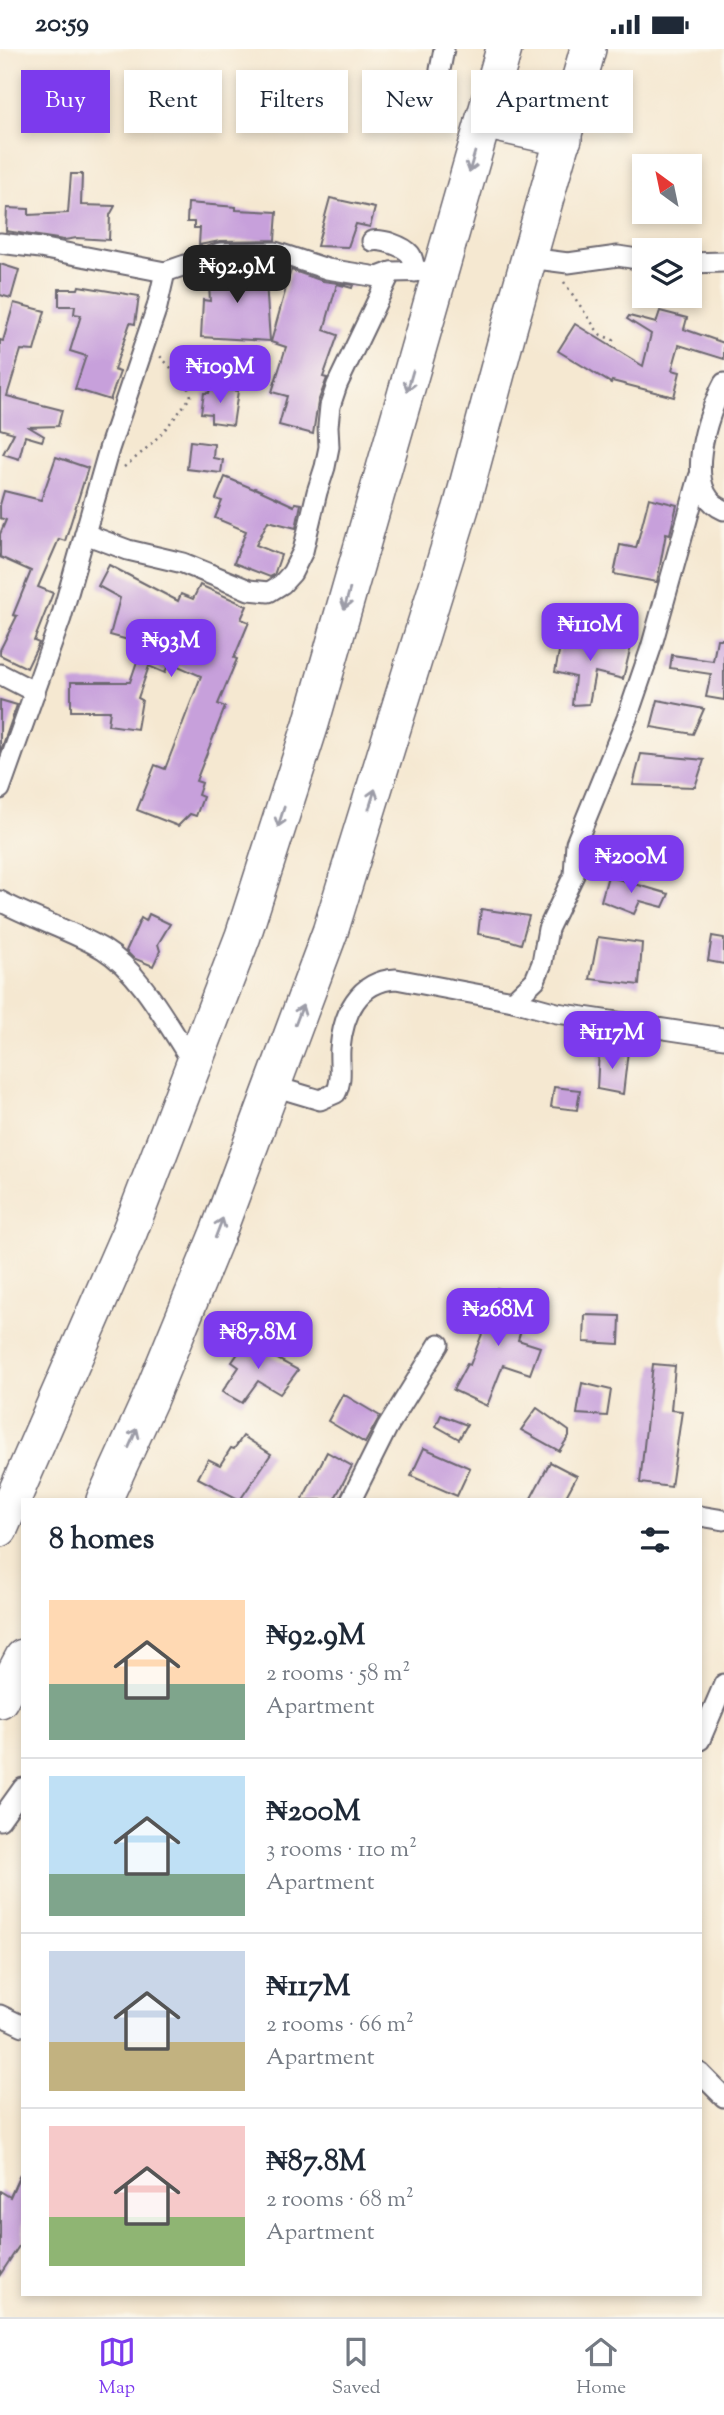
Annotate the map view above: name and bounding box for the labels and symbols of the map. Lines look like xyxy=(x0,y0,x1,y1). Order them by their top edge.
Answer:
one-way arrow xyxy=(465,150,478,173)
north arrow xyxy=(632,154,702,224)
pin: ₦92.9M xyxy=(180,245,294,305)
pin: ₦109M xyxy=(171,345,269,405)
one-way arrow xyxy=(403,369,416,392)
one-way arrow xyxy=(340,588,353,610)
pin: ₦110M xyxy=(541,603,639,663)
pin: ₦93M xyxy=(130,619,212,679)
one-way arrow xyxy=(366,788,379,810)
one-way arrow xyxy=(274,806,287,828)
pin: ₦200M xyxy=(582,835,680,895)
one-way arrow xyxy=(294,1004,306,1026)
pin: ₦117M xyxy=(563,1011,661,1071)
one-way arrow xyxy=(214,1217,227,1239)
pin: ₦268M xyxy=(449,1289,547,1348)
pin: ₦87.8M xyxy=(201,1311,315,1371)
one-way arrow xyxy=(127,1428,140,1449)

